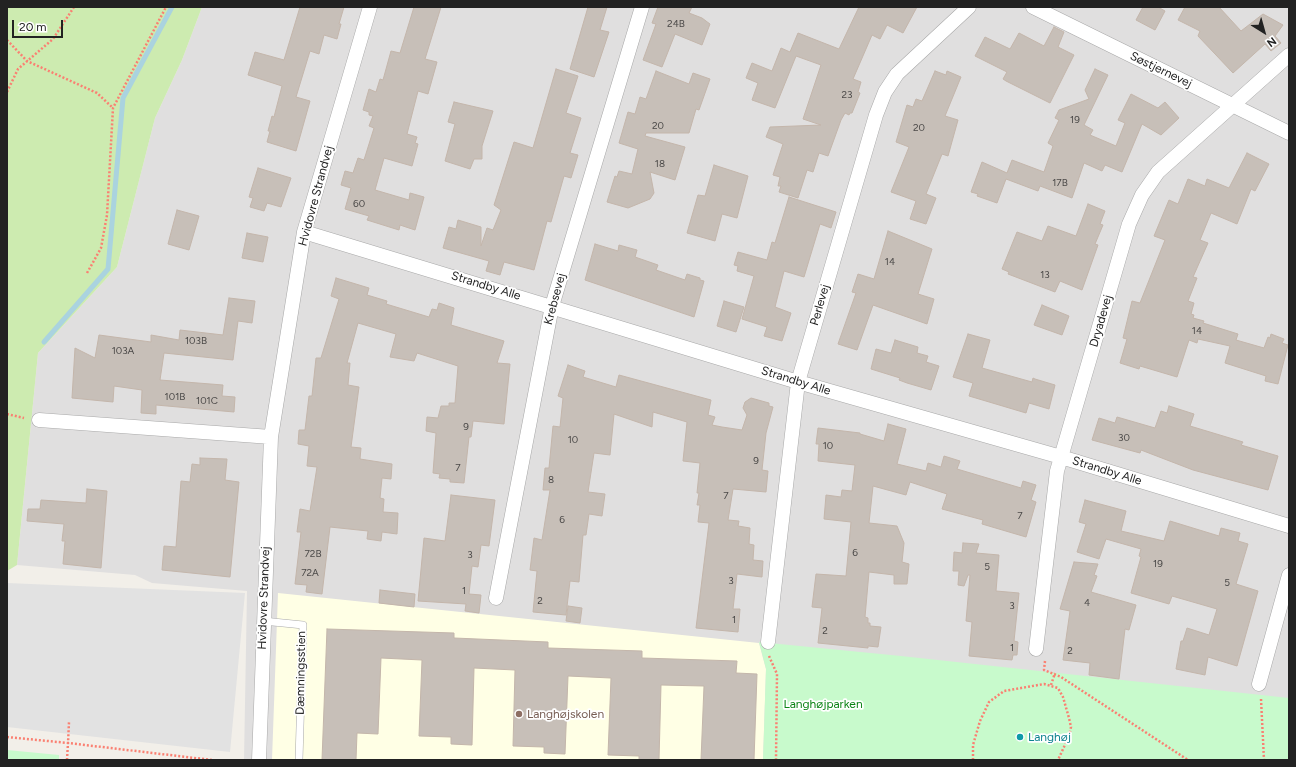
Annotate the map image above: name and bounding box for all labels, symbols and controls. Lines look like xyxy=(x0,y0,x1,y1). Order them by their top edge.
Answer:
scale bar xyxy=(14,12,65,38)
north arrow xyxy=(1244,12,1284,52)
house number: 24B xyxy=(667,18,685,30)
text: 20 m xyxy=(19,20,47,34)
text: N xyxy=(1264,34,1279,50)
street label: Søstjernevej xyxy=(1128,49,1194,91)
house number: 23 xyxy=(841,89,853,101)
house number: 19 xyxy=(1070,114,1080,126)
house number: 20 xyxy=(652,120,664,132)
house number: 20 xyxy=(913,122,925,134)
street label: Hvidovre Strandvej xyxy=(296,144,336,248)
house number: 18 xyxy=(655,158,665,170)
house number: 17B xyxy=(1052,177,1068,189)
house number: 60 xyxy=(353,198,365,210)
house number: 14 xyxy=(885,256,895,268)
street label: Strandby Alle xyxy=(450,269,522,303)
house number: 13 xyxy=(1040,269,1050,281)
street label: Krebsevej xyxy=(541,272,569,326)
street label: Perlevej xyxy=(807,283,833,327)
street label: Dryadevej xyxy=(1087,293,1115,349)
house number: 14 xyxy=(1192,325,1202,337)
house number: 103B xyxy=(185,335,207,347)
house number: 103A xyxy=(112,345,134,357)
street label: Strandby Alle xyxy=(760,364,832,398)
house number: 101B xyxy=(165,391,185,403)
house number: 101C xyxy=(196,395,218,407)
house number: 9 xyxy=(463,421,469,433)
house number: 30 xyxy=(1118,432,1130,444)
house number: 10 xyxy=(568,434,578,446)
house number: 10 xyxy=(823,440,833,452)
street label: Strandby Alle xyxy=(1071,454,1143,488)
house number: 9 xyxy=(753,455,759,467)
house number: 7 xyxy=(455,462,461,474)
house number: 8 xyxy=(548,474,554,486)
house number: 7 xyxy=(723,490,729,502)
house number: 7 xyxy=(1017,510,1023,522)
house number: 6 xyxy=(559,514,565,526)
street label: Hvidovre Strandvej xyxy=(255,546,273,650)
house number: 6 xyxy=(852,547,858,559)
house number: 72B xyxy=(304,548,322,560)
house number: 3 xyxy=(467,549,473,561)
house number: 19 xyxy=(1153,558,1163,570)
house number: 5 xyxy=(984,561,990,573)
house number: 72A xyxy=(301,567,319,579)
house number: 3 xyxy=(728,575,734,587)
house number: 5 xyxy=(1224,577,1230,589)
house number: 1 xyxy=(462,585,466,597)
house number: 2 xyxy=(537,595,543,607)
house number: 4 xyxy=(1084,597,1090,609)
house number: 3 xyxy=(1009,600,1015,612)
house number: 1 xyxy=(732,614,736,626)
house number: 2 xyxy=(822,625,828,637)
street label: Dæmningsstien xyxy=(293,631,309,715)
house number: 1 xyxy=(1010,642,1014,654)
house number: 2 xyxy=(1067,645,1073,657)
park label: Langhøjparken xyxy=(783,697,863,711)
place label: Langhøjskolen xyxy=(527,707,604,721)
marker: Langhøjskolen xyxy=(514,709,524,719)
place label: Langhøj xyxy=(1028,730,1071,744)
marker: Langhøj xyxy=(1015,732,1025,742)

